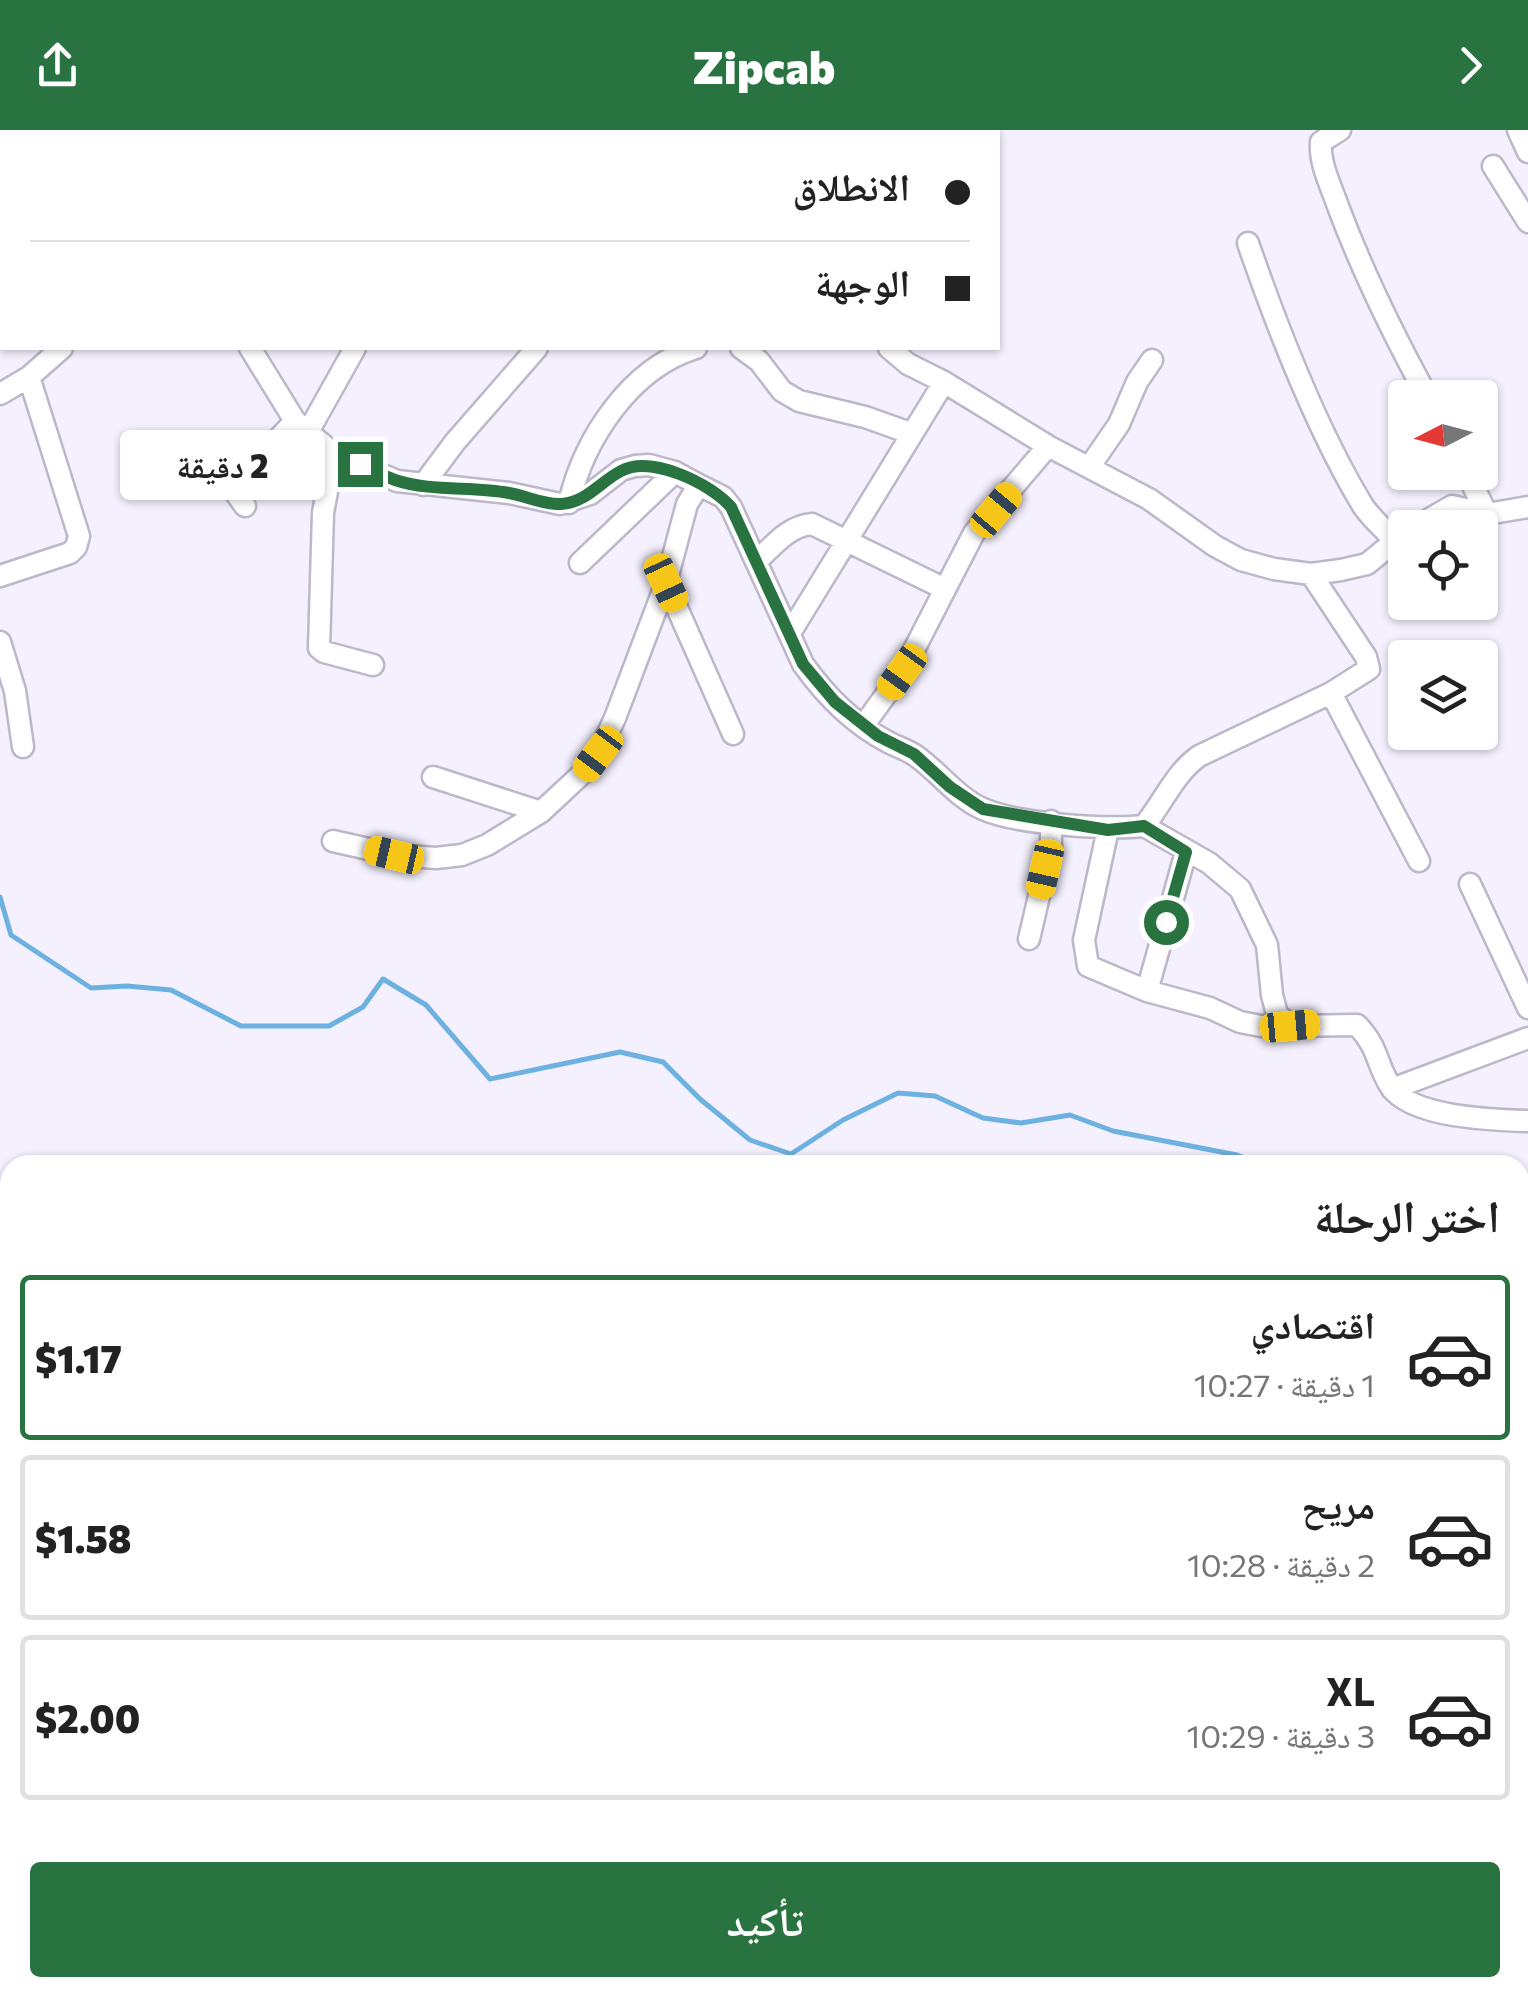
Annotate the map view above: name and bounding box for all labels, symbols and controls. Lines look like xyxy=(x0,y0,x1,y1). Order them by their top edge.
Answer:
icon: share xyxy=(30,38,85,93)
text: Zipcab xyxy=(693,38,835,93)
icon: forward xyxy=(1443,38,1498,93)
text: الانطلاق xyxy=(792,162,910,209)
text: الوجهة xyxy=(815,258,910,305)
north arrow xyxy=(1388,380,1498,490)
map controls xyxy=(1388,380,1498,750)
callout: 2 دقيقة xyxy=(120,429,325,499)
route end xyxy=(338,442,383,487)
text: 2 دقيقة xyxy=(177,445,268,485)
car xyxy=(965,477,1027,543)
button: locate xyxy=(1388,510,1498,620)
car xyxy=(640,549,692,617)
car xyxy=(872,639,932,705)
button: layers xyxy=(1388,640,1498,750)
car xyxy=(568,721,628,787)
car xyxy=(361,834,427,876)
car xyxy=(1024,836,1066,902)
route start xyxy=(1144,900,1189,945)
car xyxy=(1259,1008,1321,1044)
text: اختر الرحلة xyxy=(1314,1187,1500,1242)
text: اقتصادي xyxy=(1251,1300,1375,1347)
icon: car xyxy=(1405,1313,1495,1403)
text: $1.17 xyxy=(35,1334,122,1381)
text: 1 دقيقة · 10:27 xyxy=(1194,1364,1375,1404)
text: مريح xyxy=(1301,1480,1375,1527)
icon: car xyxy=(1405,1493,1495,1583)
text: $1.58 xyxy=(35,1514,132,1561)
text: 2 دقيقة · 10:28 xyxy=(1187,1544,1375,1584)
text: XL xyxy=(1326,1667,1375,1714)
icon: car xyxy=(1405,1673,1495,1763)
text: $2.00 xyxy=(35,1694,140,1741)
text: 3 دقيقة · 10:29 xyxy=(1187,1715,1375,1755)
button: تأكيد xyxy=(30,1862,1500,1977)

